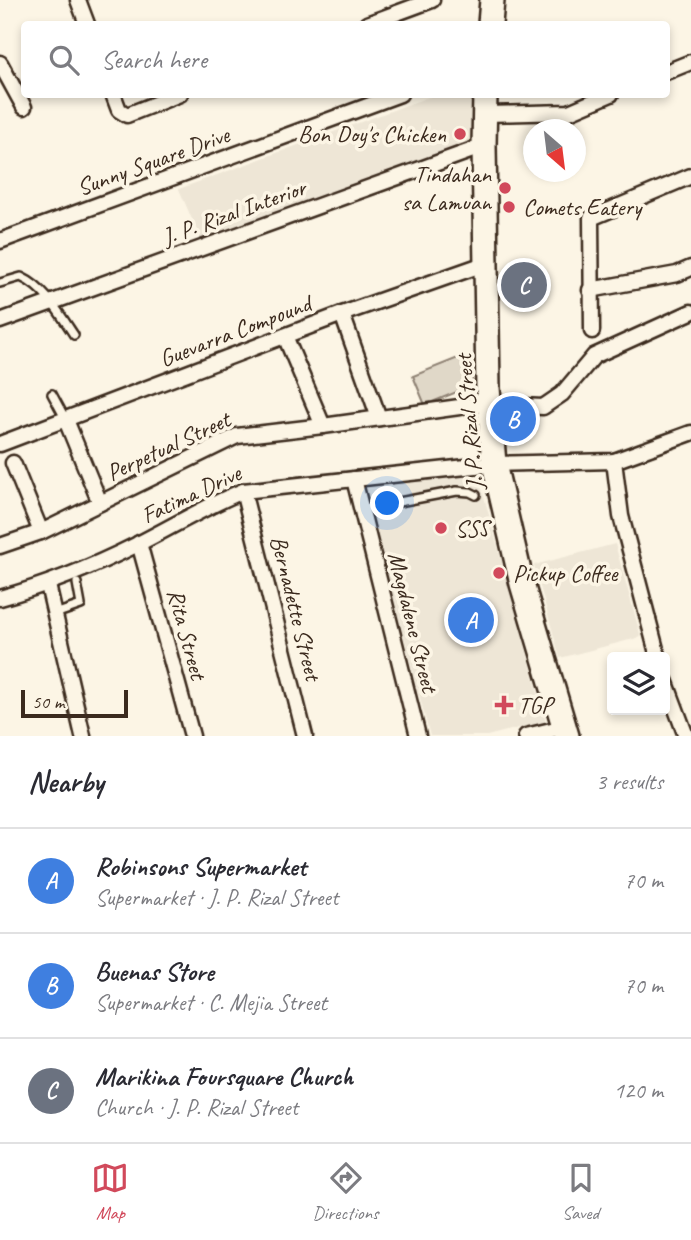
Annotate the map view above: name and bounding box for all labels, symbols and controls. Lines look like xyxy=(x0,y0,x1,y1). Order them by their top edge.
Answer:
search box xyxy=(21,21,670,98)
icon: search xyxy=(45,41,83,79)
text: Search here xyxy=(101,43,207,76)
street label: Sunny Square Drive xyxy=(73,119,235,202)
place label: Bon Doy's Chicken xyxy=(298,119,446,149)
north arrow xyxy=(523,119,586,182)
marker: Bon Doy's Chicken xyxy=(452,126,468,142)
place label: Tindahan sa Lamuan xyxy=(402,159,492,217)
street label: J. P. Rizal Interior xyxy=(157,171,312,252)
marker: Tindahan sa Lamuan xyxy=(497,180,513,196)
place label: Comets Eatery xyxy=(523,192,643,222)
marker: Comets Eatery xyxy=(501,199,517,215)
pin: C xyxy=(501,259,547,311)
street label: Guevarra Compound xyxy=(155,287,318,374)
street label: J. P. Rizal Street xyxy=(448,351,490,492)
pin: B xyxy=(490,393,536,445)
street label: Perpetual Street xyxy=(101,403,236,488)
street label: Fatima Drive xyxy=(136,457,248,530)
your location xyxy=(370,486,404,520)
place label: SSS xyxy=(455,513,492,543)
marker: SSS xyxy=(433,520,449,536)
street label: Bernadette Street xyxy=(264,533,329,685)
street label: Magdalene Street xyxy=(381,549,445,697)
place label: Pickup Coffee xyxy=(513,558,620,588)
marker: Pickup Coffee xyxy=(491,565,507,581)
street label: Rita Street xyxy=(161,585,214,685)
pin: A xyxy=(448,594,494,646)
map controls xyxy=(607,652,670,715)
button: layers xyxy=(607,652,670,715)
scale bar xyxy=(21,687,128,719)
text: 50 m xyxy=(32,690,64,714)
place label: TGP xyxy=(518,690,556,720)
marker: TGP xyxy=(496,697,512,713)
text: Nearby xyxy=(28,763,104,801)
text: 3 results xyxy=(596,767,663,796)
text: Robinsons Supermarket xyxy=(95,850,306,883)
text: A xyxy=(45,866,57,895)
text: 70 m xyxy=(624,866,663,895)
text: Supermarket · J. P. Rizal Street xyxy=(95,883,338,912)
text: Buenas Store xyxy=(95,955,214,988)
text: B xyxy=(45,971,57,1000)
text: 70 m xyxy=(624,971,663,1000)
text: Supermarket · C. Mejia Street xyxy=(95,988,327,1017)
text: Marikina Foursquare Church xyxy=(95,1060,353,1093)
text: C xyxy=(46,1076,56,1105)
text: 120 m xyxy=(614,1076,663,1105)
text: Church · J. P. Rizal Street xyxy=(95,1093,298,1122)
tab: Map xyxy=(91,1159,129,1225)
tab: Directions xyxy=(312,1159,379,1225)
tab: Saved xyxy=(562,1159,600,1225)

